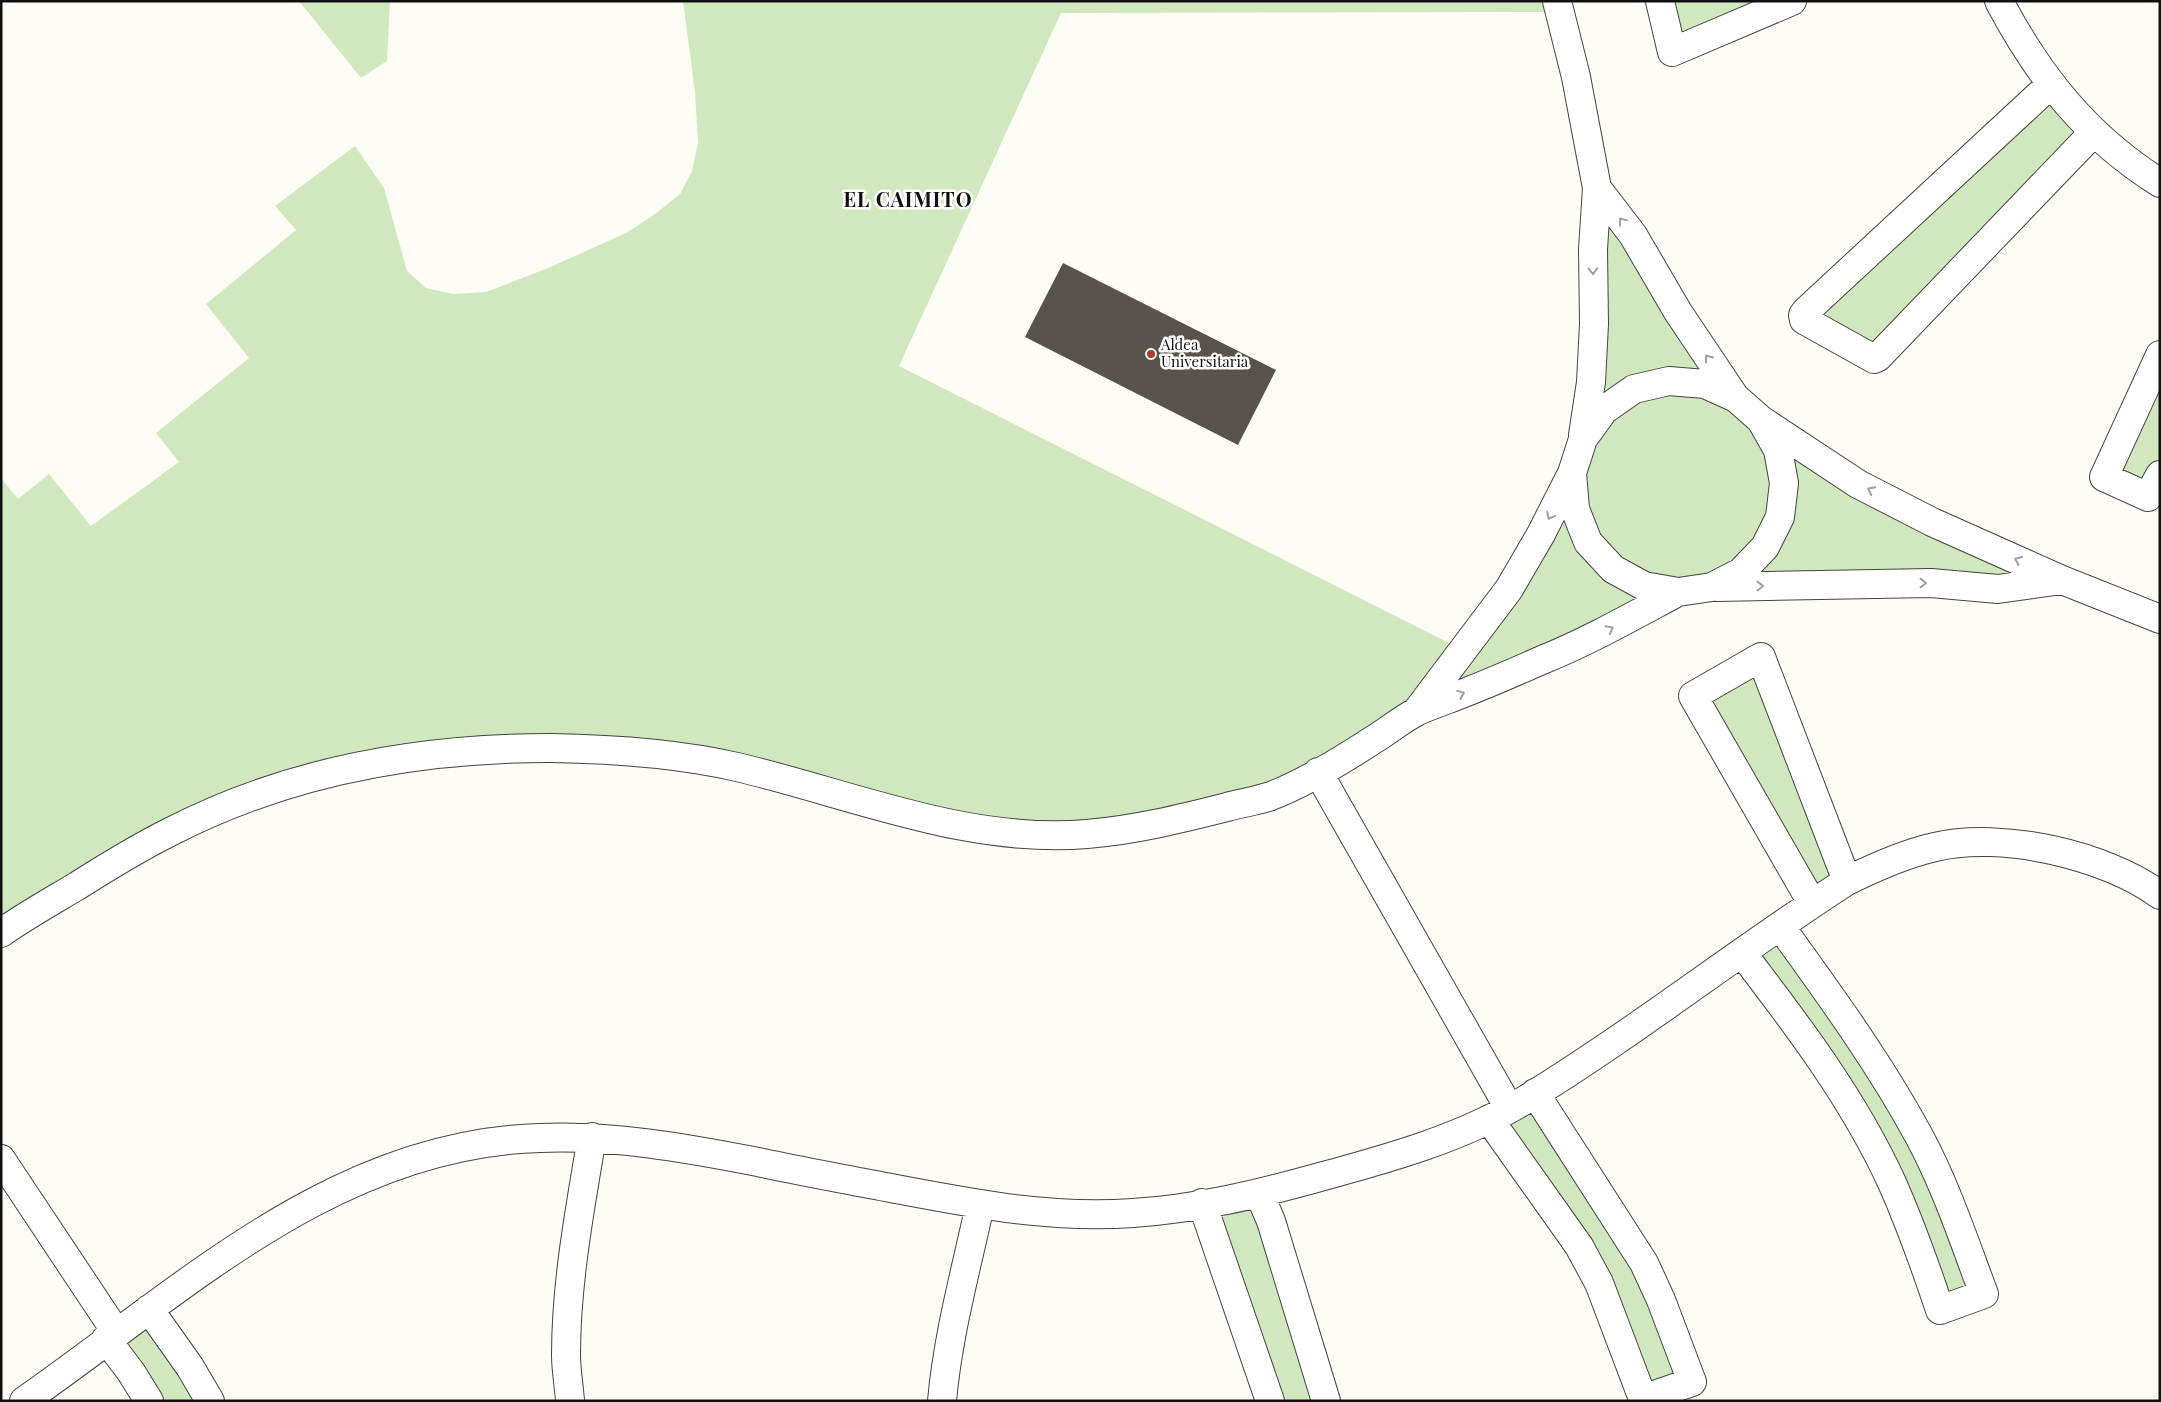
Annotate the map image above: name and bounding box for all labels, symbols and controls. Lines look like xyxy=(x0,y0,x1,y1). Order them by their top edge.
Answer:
district label: EL CAIMITO xyxy=(843,185,973,212)
one-way arrow xyxy=(1618,217,1628,226)
one-way arrow xyxy=(1588,268,1598,276)
place label: Aldea Universitaria xyxy=(1160,334,1249,371)
marker: Aldea Universitaria xyxy=(1145,348,1157,360)
one-way arrow xyxy=(1705,354,1714,364)
one-way arrow xyxy=(1867,486,1876,496)
one-way arrow xyxy=(1546,511,1556,520)
one-way arrow xyxy=(2014,556,2023,566)
one-way arrow xyxy=(1920,578,1927,588)
one-way arrow xyxy=(1757,580,1765,591)
one-way arrow xyxy=(1605,625,1614,635)
one-way arrow xyxy=(1456,690,1465,700)

